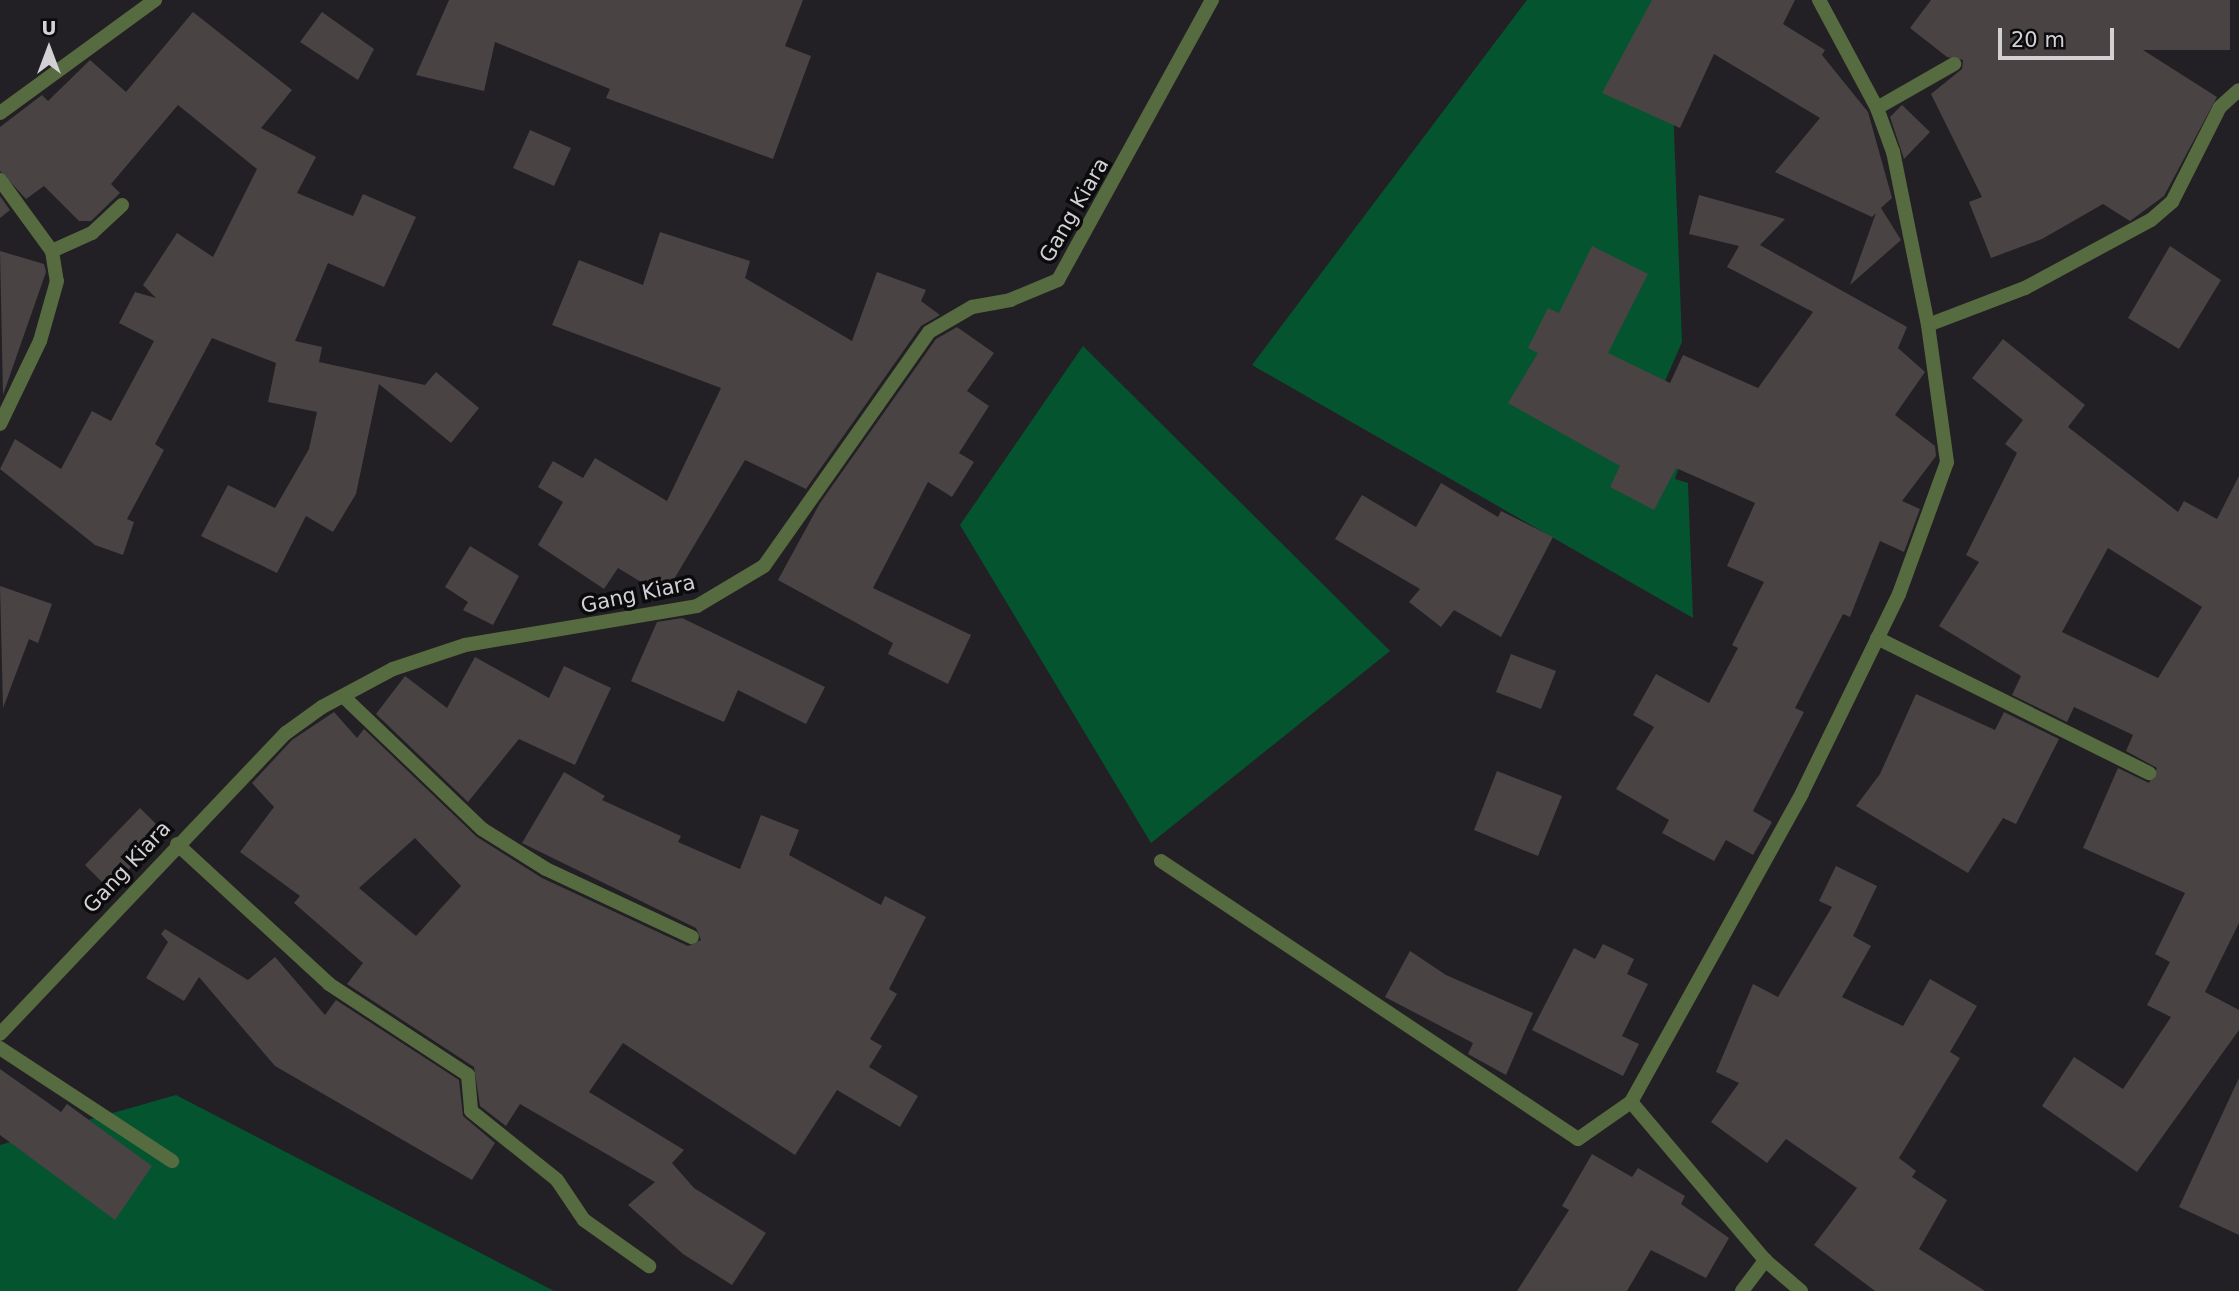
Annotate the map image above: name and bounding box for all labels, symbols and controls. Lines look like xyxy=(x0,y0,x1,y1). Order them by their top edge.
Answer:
north arrow xyxy=(14,14,84,84)
scale bar xyxy=(2001,14,2116,58)
text: U xyxy=(41,17,57,39)
text: 20 m xyxy=(2011,28,2065,52)
street label: Gang Kiara xyxy=(1034,153,1114,267)
street label: Gang Kiara xyxy=(578,570,698,618)
street label: Gang Kiara xyxy=(78,816,176,918)

